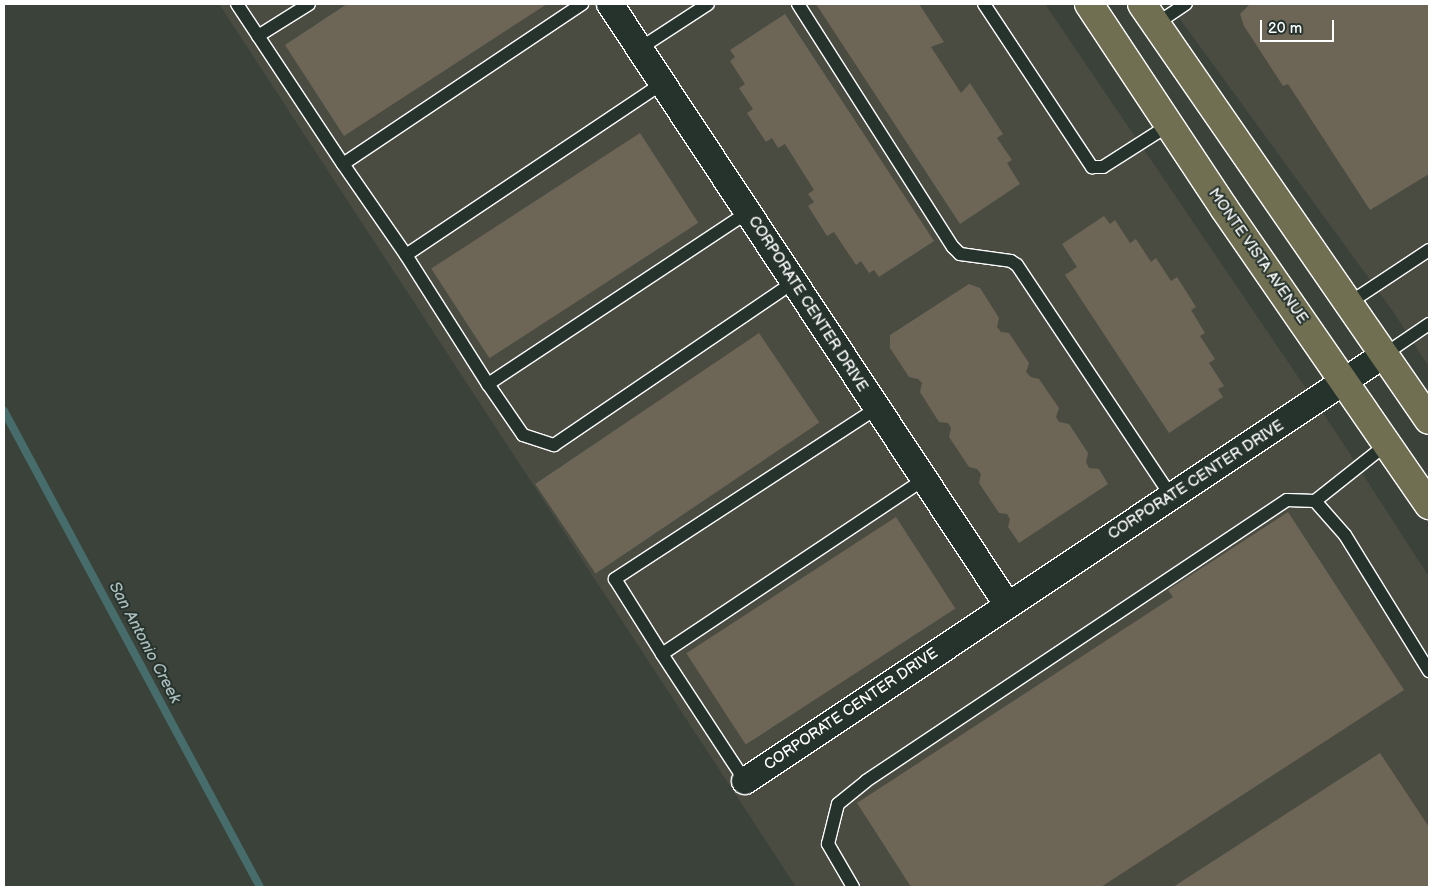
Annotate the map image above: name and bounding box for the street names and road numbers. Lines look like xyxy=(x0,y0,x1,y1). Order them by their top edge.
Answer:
street label: MONTE VISTA AVENUE xyxy=(1204,185,1312,327)
street label: CORPORATE CENTER DRIVE xyxy=(744,213,872,395)
street label: CORPORATE CENTER DRIVE xyxy=(1105,416,1287,544)
street label: CORPORATE CENTER DRIVE xyxy=(761,644,941,774)

